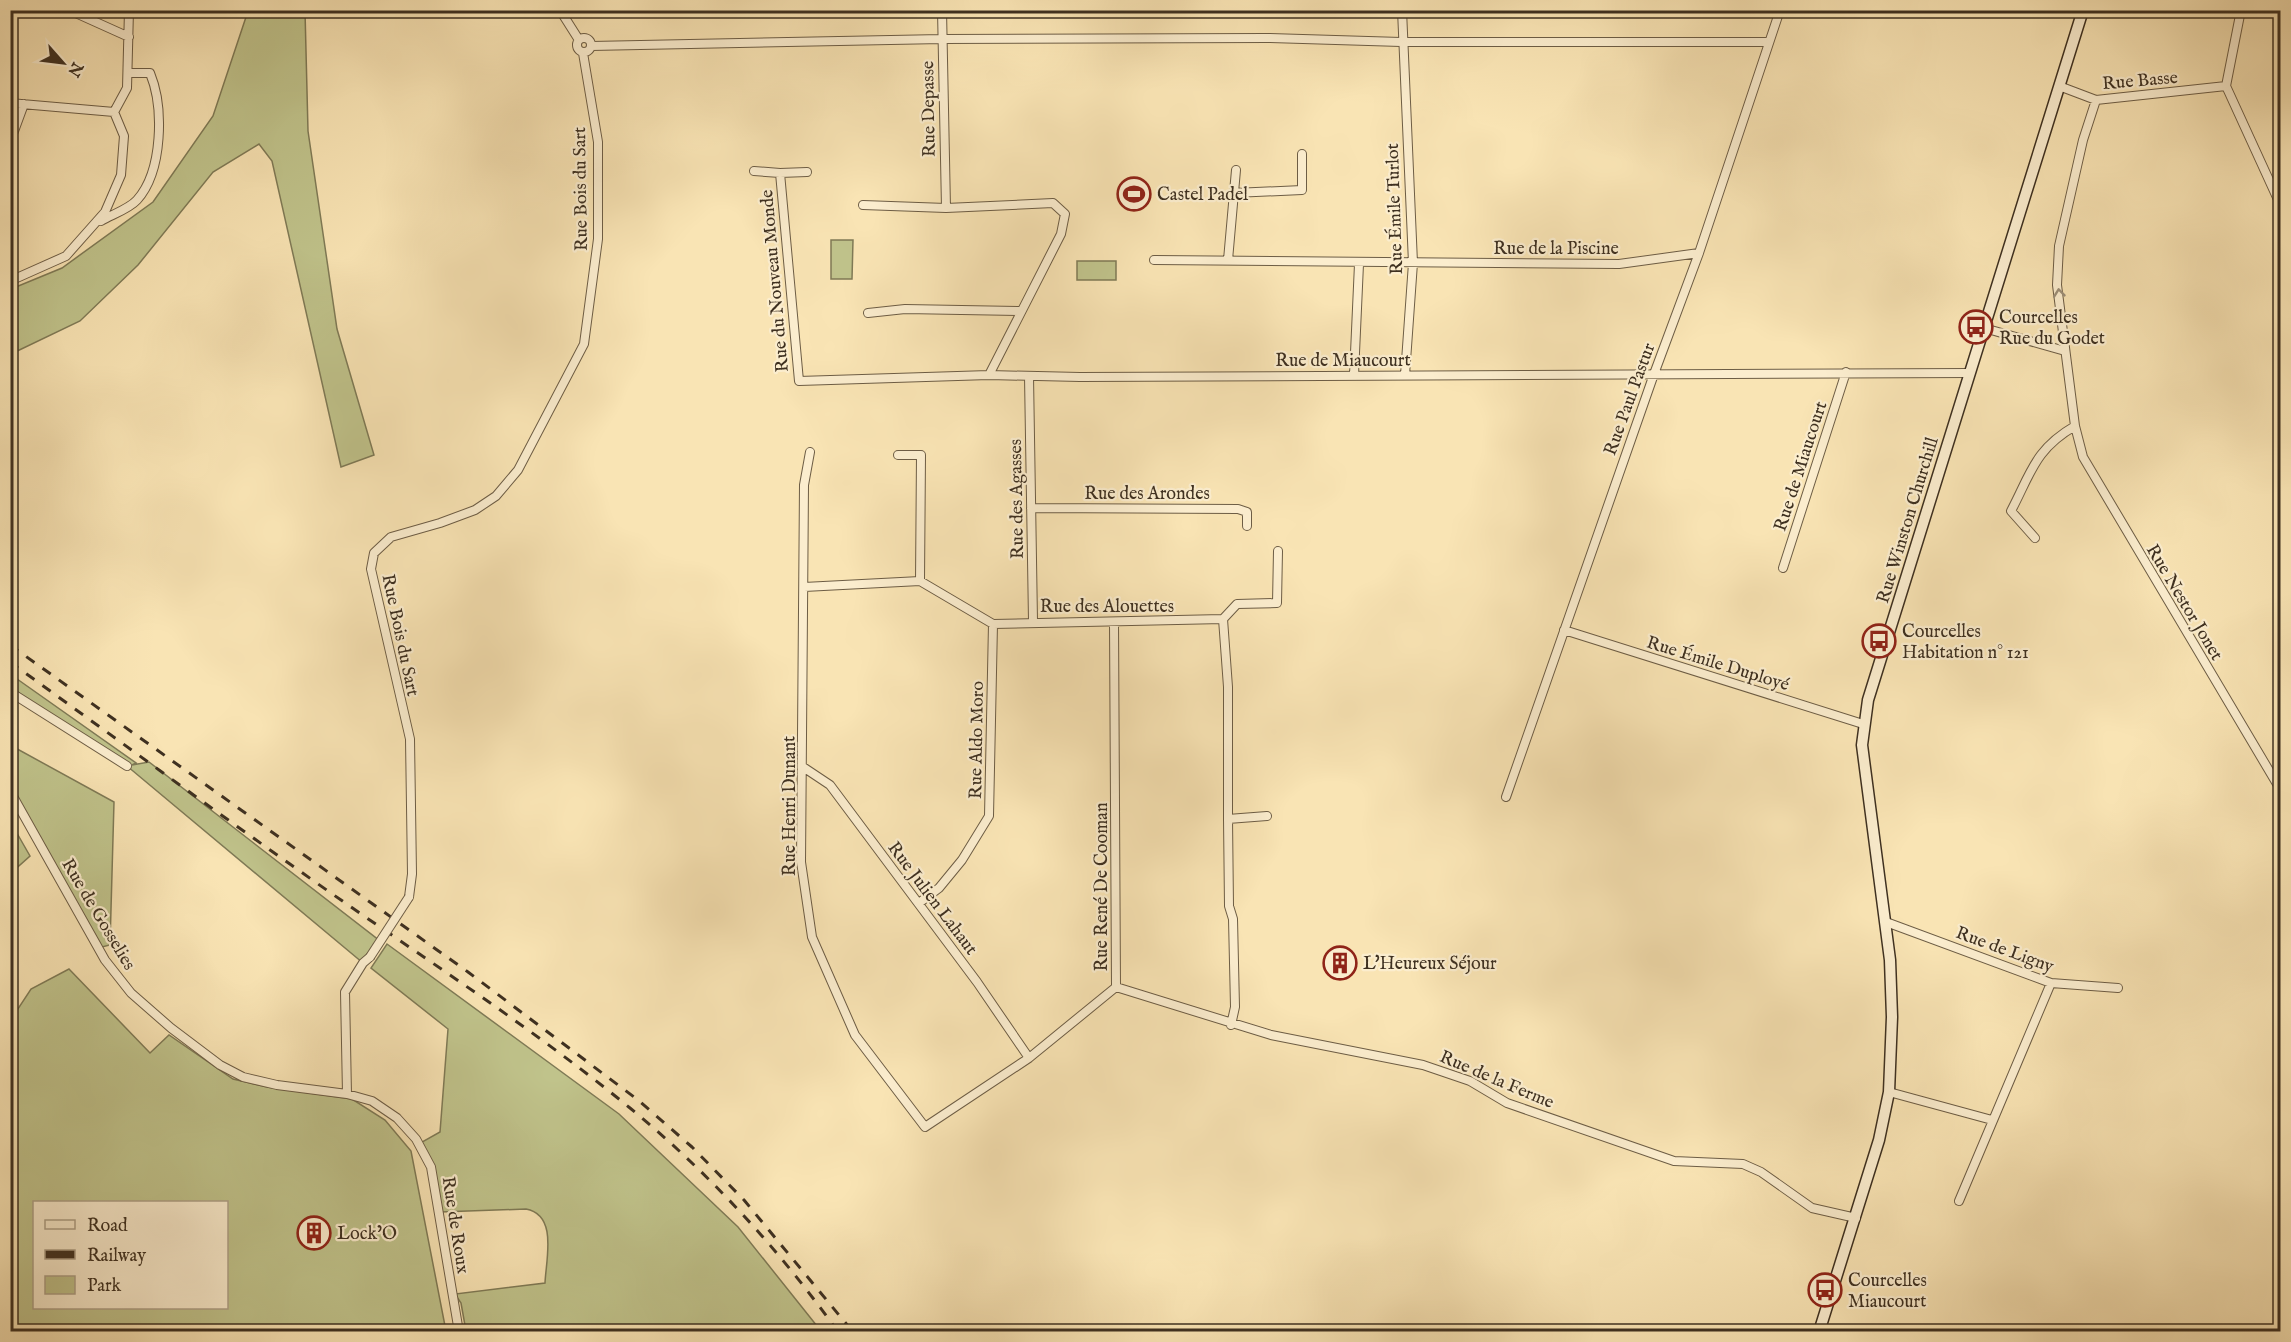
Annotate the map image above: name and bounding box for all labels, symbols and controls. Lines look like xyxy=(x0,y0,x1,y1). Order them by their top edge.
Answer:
north arrow xyxy=(33,33,93,93)
text: N xyxy=(62,57,87,80)
street label: Rue Depasse xyxy=(917,61,942,157)
street label: Rue Basse xyxy=(2101,67,2179,96)
street label: Rue Bois du Sart xyxy=(569,127,594,251)
street label: Rue Émile Turlot xyxy=(1380,143,1409,275)
sports icon: Castel Padel xyxy=(1116,176,1152,212)
place label: Castel Padel xyxy=(1157,184,1248,207)
street label: Rue du Nouveau Monde xyxy=(756,189,795,373)
street label: Rue de la Piscine xyxy=(1493,238,1619,261)
one-way arrow xyxy=(2053,288,2065,298)
place label: Courcelles Rue du Godet xyxy=(1999,307,2105,351)
bus stop icon: Courcelles Rue du Godet xyxy=(1958,309,1994,345)
street label: Rue Paul Pastur xyxy=(1599,340,1662,459)
street label: Rue de Miaucourt xyxy=(1275,350,1411,373)
street label: Rue de Miaucourt xyxy=(1770,399,1833,534)
street label: Rue Winston Churchill xyxy=(1872,434,1945,606)
street label: Rue des Agasses xyxy=(1005,439,1030,559)
street label: Rue des Arondes xyxy=(1084,483,1210,506)
street label: Rue Nestor Jonet xyxy=(2140,540,2227,665)
street label: Rue Bois du Sart xyxy=(375,572,424,699)
street label: Rue des Alouettes xyxy=(1040,596,1174,619)
place label: Courcelles Habitation n° 121 xyxy=(1902,621,2029,665)
bus stop icon: Courcelles Habitation n° 121 xyxy=(1861,623,1897,659)
street label: Rue Émile Duployé xyxy=(1643,630,1792,697)
street label: Rue Aldo Moro xyxy=(965,681,990,799)
street label: Rue Henri Dunant xyxy=(779,736,802,876)
street label: Rue René De Cooman xyxy=(1091,802,1114,971)
street label: Rue Julien Lahaut xyxy=(882,838,982,960)
street label: Rue de Gosselies xyxy=(55,855,140,975)
street label: Rue de Ligny xyxy=(1952,922,2057,979)
building icon: L'Heureux Séjour xyxy=(1322,945,1358,981)
place label: L'Heureux Séjour xyxy=(1363,953,1497,976)
street label: Rue de la Ferme xyxy=(1436,1046,1557,1115)
street label: Rue de Roux xyxy=(435,1175,474,1276)
legend xyxy=(33,1201,228,1309)
text: Road xyxy=(87,1215,128,1238)
building icon: Lock’O xyxy=(296,1215,332,1251)
place label: Lock’O xyxy=(337,1223,397,1246)
text: Railway xyxy=(87,1245,146,1268)
place label: Courcelles Miaucourt xyxy=(1848,1270,1927,1314)
bus stop icon: Courcelles Miaucourt xyxy=(1807,1272,1843,1308)
text: Park xyxy=(87,1275,122,1298)

